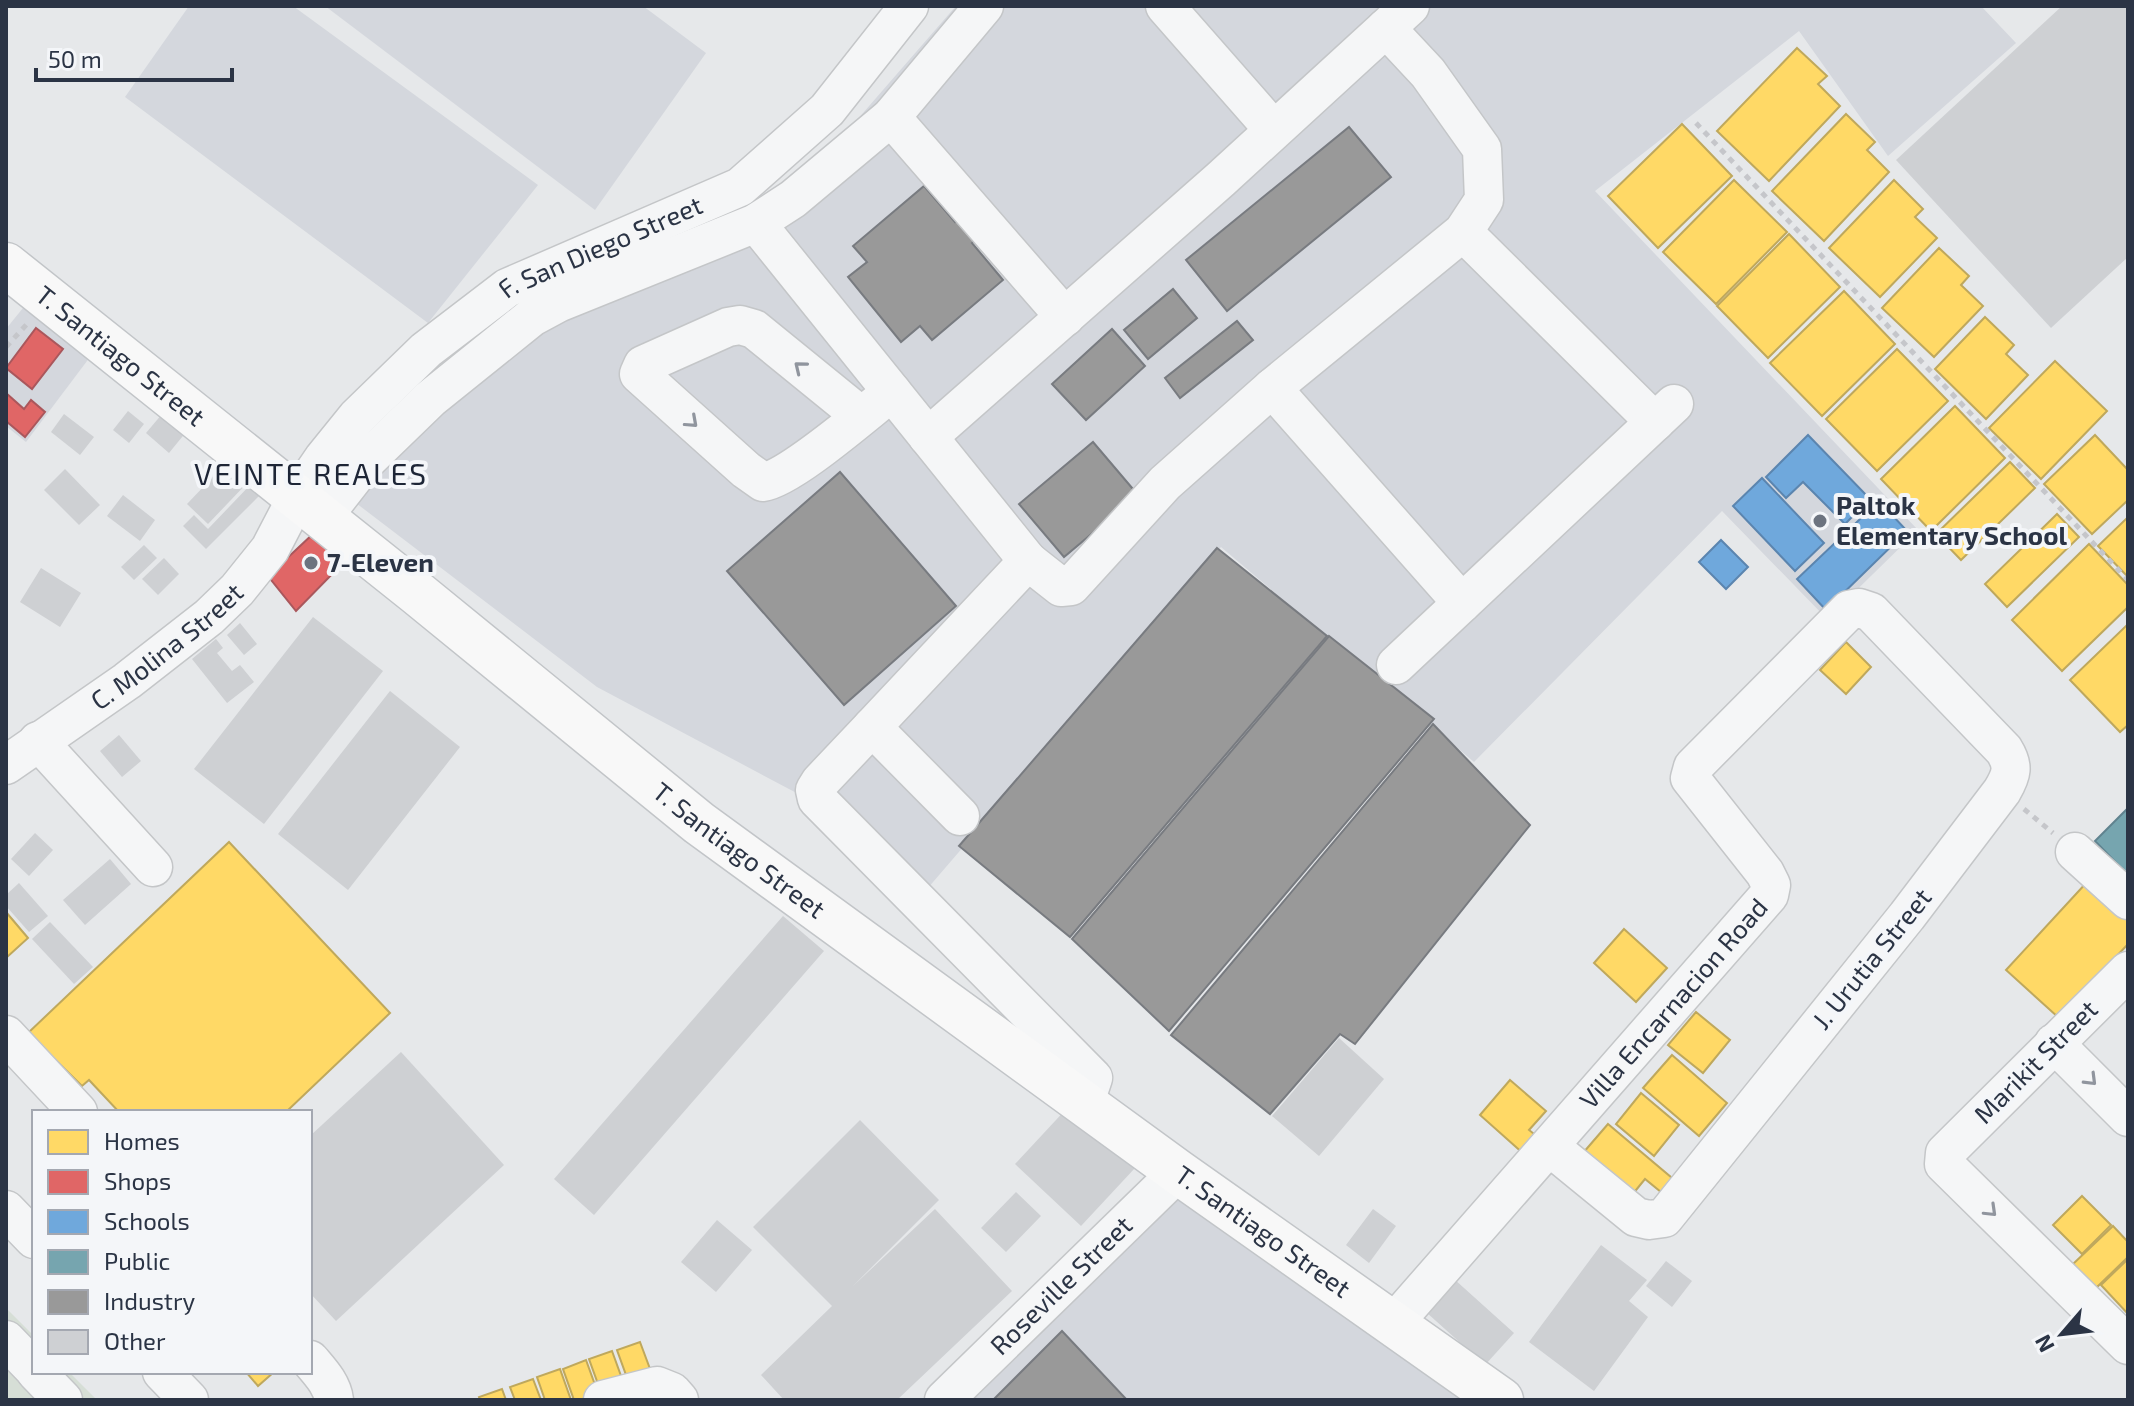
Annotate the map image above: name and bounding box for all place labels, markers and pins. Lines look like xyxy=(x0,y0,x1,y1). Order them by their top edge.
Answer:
place label: Paltok Elementary School xyxy=(1836,489,2068,551)
marker: Paltok Elementary School xyxy=(1811,512,1829,530)
place label: 7-Eleven xyxy=(327,546,434,577)
marker: 7-Eleven xyxy=(302,554,320,572)

